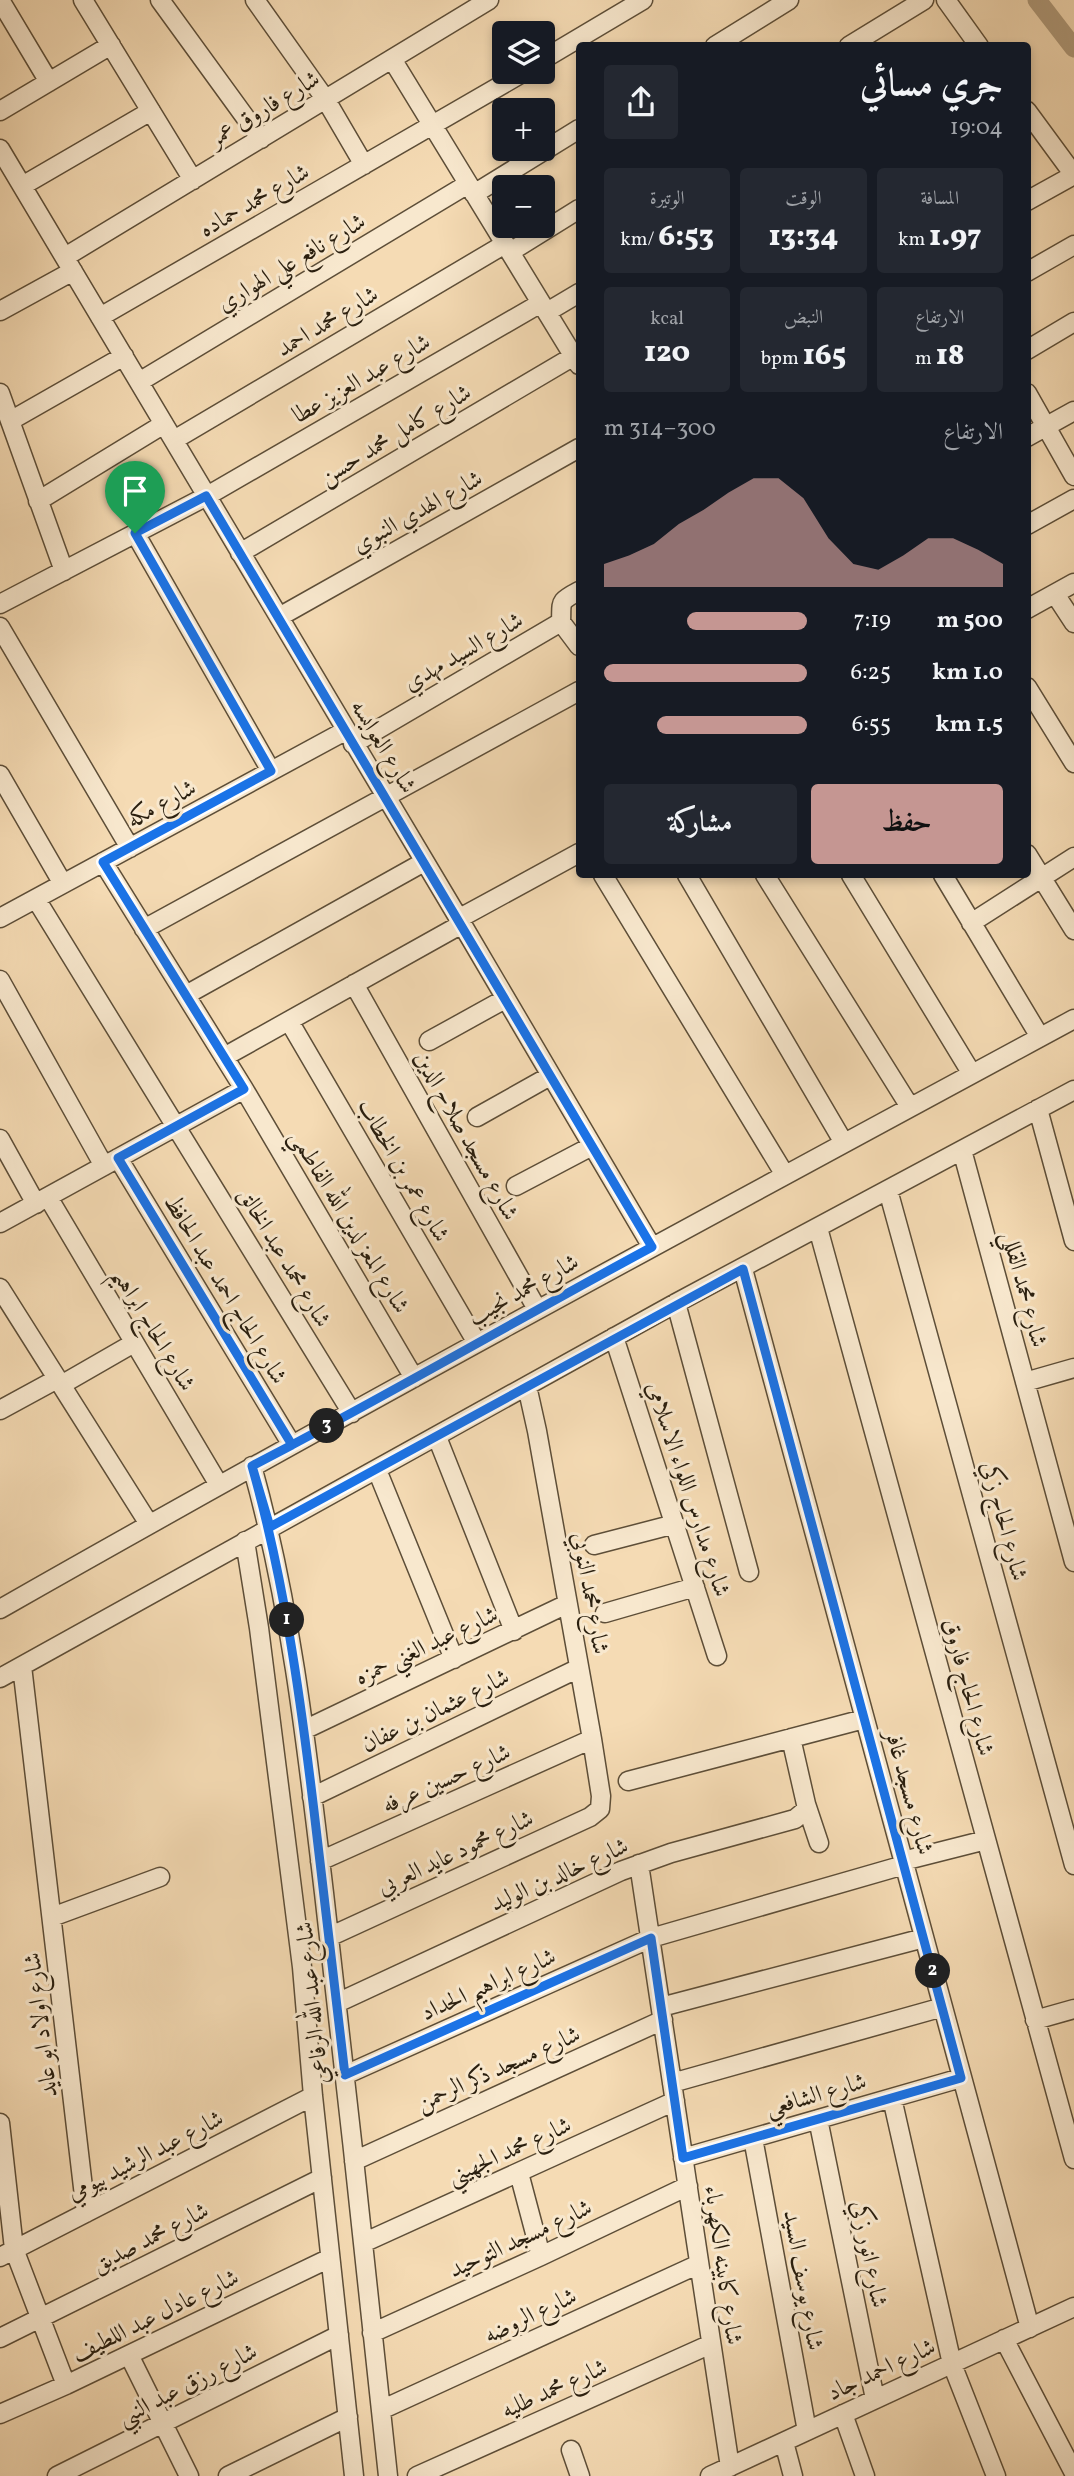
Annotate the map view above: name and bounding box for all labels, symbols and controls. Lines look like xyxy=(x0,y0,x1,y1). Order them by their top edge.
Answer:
map controls xyxy=(492,21,555,238)
button: layers xyxy=(492,21,555,84)
text: جري مسائي xyxy=(860,59,1003,112)
street label: شارع فاروق عمر xyxy=(200,63,328,159)
button: share xyxy=(604,65,678,139)
button: + xyxy=(492,98,555,161)
text: 19:04 xyxy=(950,112,1003,144)
street label: شارع محمد حماده xyxy=(193,156,317,248)
button: − xyxy=(492,175,555,238)
text: الوتيرة xyxy=(650,186,685,212)
text: الوقت xyxy=(785,186,822,212)
text: المسافة xyxy=(920,186,959,212)
street label: شارع نافع علي الهواري xyxy=(211,206,375,325)
text: 6:53 xyxy=(658,216,714,258)
text: 13:34 xyxy=(768,216,839,258)
text: 1.97 xyxy=(929,216,982,258)
text: /km xyxy=(620,227,658,253)
text: km xyxy=(898,227,929,253)
street label: شارع محمد احمد xyxy=(270,279,386,368)
text: النبض xyxy=(784,305,823,331)
text: الارتفاع xyxy=(915,305,964,331)
text: kcal xyxy=(650,306,684,332)
street label: شارع عبد العزيز عطا xyxy=(287,326,438,434)
text: 120 xyxy=(644,332,690,374)
text: 165 xyxy=(803,335,846,377)
text: 18 xyxy=(936,335,965,377)
text: bpm xyxy=(761,346,803,372)
text: m xyxy=(915,346,936,372)
street label: شارع كامل محمد حسن xyxy=(313,377,479,496)
text: 300–314 m xyxy=(604,413,716,445)
text: الارتفاع xyxy=(943,417,1003,449)
pin xyxy=(105,461,165,533)
street label: شارع الهدي النبوي xyxy=(346,463,490,564)
icon: arrive xyxy=(116,472,154,510)
street label: شارع السيد مهدي xyxy=(398,605,531,702)
text: 7:19 xyxy=(854,605,891,637)
text: 500 m xyxy=(937,605,1003,637)
text: 6:25 xyxy=(851,657,891,689)
text: 1.0 km xyxy=(932,657,1003,689)
street label: شارع العوايسه xyxy=(340,694,424,801)
text: 6:55 xyxy=(852,709,891,741)
text: 1.5 km xyxy=(936,709,1003,741)
street label: شارع مكه xyxy=(121,772,203,838)
button: مشاركة xyxy=(604,784,797,864)
button: حفظ xyxy=(811,784,1003,864)
street label: شارع مسجد صلاح الدين xyxy=(403,1045,526,1228)
street label: شارع عمر بن الخطاب xyxy=(347,1093,457,1249)
street label: شارع المعز لدين الله الفاطمي xyxy=(276,1122,420,1323)
street label: شارع محمد عبد الخالق xyxy=(227,1182,339,1335)
street label: شارع الحاج احمد عبد الحافظ xyxy=(152,1189,295,1392)
street label: شارع محمد القللي xyxy=(987,1228,1055,1353)
street label: شارع محمد نجيب xyxy=(462,1246,586,1336)
street label: شارع الحاج ابراهيم xyxy=(98,1262,203,1401)
street label: شارع مدارس اللواء الاسلامي xyxy=(635,1378,738,1602)
pin: 3 xyxy=(310,1408,344,1444)
text: 3 xyxy=(322,1412,331,1438)
street label: شارع الحاج زكي xyxy=(969,1458,1035,1586)
street label: شارع محمد النوبي xyxy=(561,1530,616,1657)
street label: شارع عبد الغني حمزه xyxy=(349,1599,506,1698)
pin: 1 xyxy=(270,1602,304,1638)
text: 1 xyxy=(283,1606,290,1632)
street label: شارع الحاج فاروق xyxy=(930,1615,1002,1761)
street label: شارع عثمان بن عفان xyxy=(356,1661,516,1763)
street label: شارع مسجد غافر xyxy=(873,1723,941,1859)
street label: شارع حسين عرفه xyxy=(377,1736,517,1824)
street label: شارع محمود عايد العربي xyxy=(372,1803,540,1906)
street label: شارع خالد بن الوليد xyxy=(485,1830,635,1922)
street label: شارع عبد الله الرفاعي xyxy=(285,1920,340,2086)
street label: شارع ابراهيم الحداد xyxy=(416,1941,564,2035)
street label: شارع اولاد ابو عايد xyxy=(16,1950,69,2099)
pin: 2 xyxy=(916,1954,950,1988)
text: 2 xyxy=(928,1957,937,1983)
street label: شارع مسجد ذكر الرحمن xyxy=(411,2018,587,2122)
street label: شارع الشافعي xyxy=(762,2065,872,2129)
street label: شارع عبد الرشيد بيومي xyxy=(62,2103,231,2212)
street label: شارع محمد الجهيني xyxy=(442,2109,579,2197)
street label: شارع كابينه الكهرباء xyxy=(693,2183,750,2347)
street label: شارع مسجد التوحيد xyxy=(444,2192,599,2289)
street label: شارع محمد صديق xyxy=(86,2195,216,2284)
street label: شارع انور زكي xyxy=(840,2198,895,2311)
street label: شارع يوسف السيد xyxy=(772,2207,831,2353)
street label: شارع عادل عبد اللطيف xyxy=(66,2262,246,2373)
street label: شارع الروضه xyxy=(479,2280,583,2354)
street label: شارع احمد جاد xyxy=(822,2331,942,2412)
street label: شارع رزق عبد النبي xyxy=(112,2336,265,2438)
street label: شارع محمد طليه xyxy=(496,2351,614,2429)

